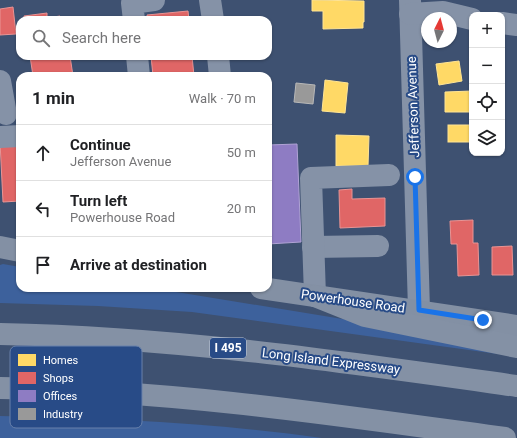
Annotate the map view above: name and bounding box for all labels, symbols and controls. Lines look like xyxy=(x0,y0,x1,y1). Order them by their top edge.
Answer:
north arrow xyxy=(421,12,457,48)
map controls xyxy=(469,12,505,156)
button: + xyxy=(469,12,505,48)
search box xyxy=(16,16,272,60)
icon: search xyxy=(30,27,52,49)
text: Search here xyxy=(62,29,141,47)
button: − xyxy=(469,48,505,84)
street label: Jefferson Avenue xyxy=(404,56,422,158)
button: locate xyxy=(469,84,505,120)
text: 1 min xyxy=(32,88,75,108)
text: Walk · 70 m xyxy=(189,91,256,106)
button: layers xyxy=(469,120,505,156)
text: Continue xyxy=(70,136,131,154)
icon: ahead xyxy=(32,142,54,164)
text: 50 m xyxy=(227,145,256,160)
text: Jefferson Avenue xyxy=(70,154,171,169)
route start xyxy=(406,168,424,186)
text: Turn left xyxy=(70,192,127,210)
icon: left xyxy=(32,198,54,220)
text: 20 m xyxy=(227,201,256,216)
text: Powerhouse Road xyxy=(70,210,175,225)
icon: arrive xyxy=(32,254,54,276)
text: Arrive at destination xyxy=(70,256,207,274)
street label: Powerhouse Road xyxy=(300,286,406,316)
route end xyxy=(474,311,492,329)
road number: I 495 xyxy=(210,338,246,358)
street label: Long Island Expressway xyxy=(261,345,401,377)
legend xyxy=(10,346,142,428)
text: Homes xyxy=(43,354,79,367)
text: Shops xyxy=(43,372,74,385)
text: Offices xyxy=(43,390,78,403)
text: Industry xyxy=(43,408,83,421)

